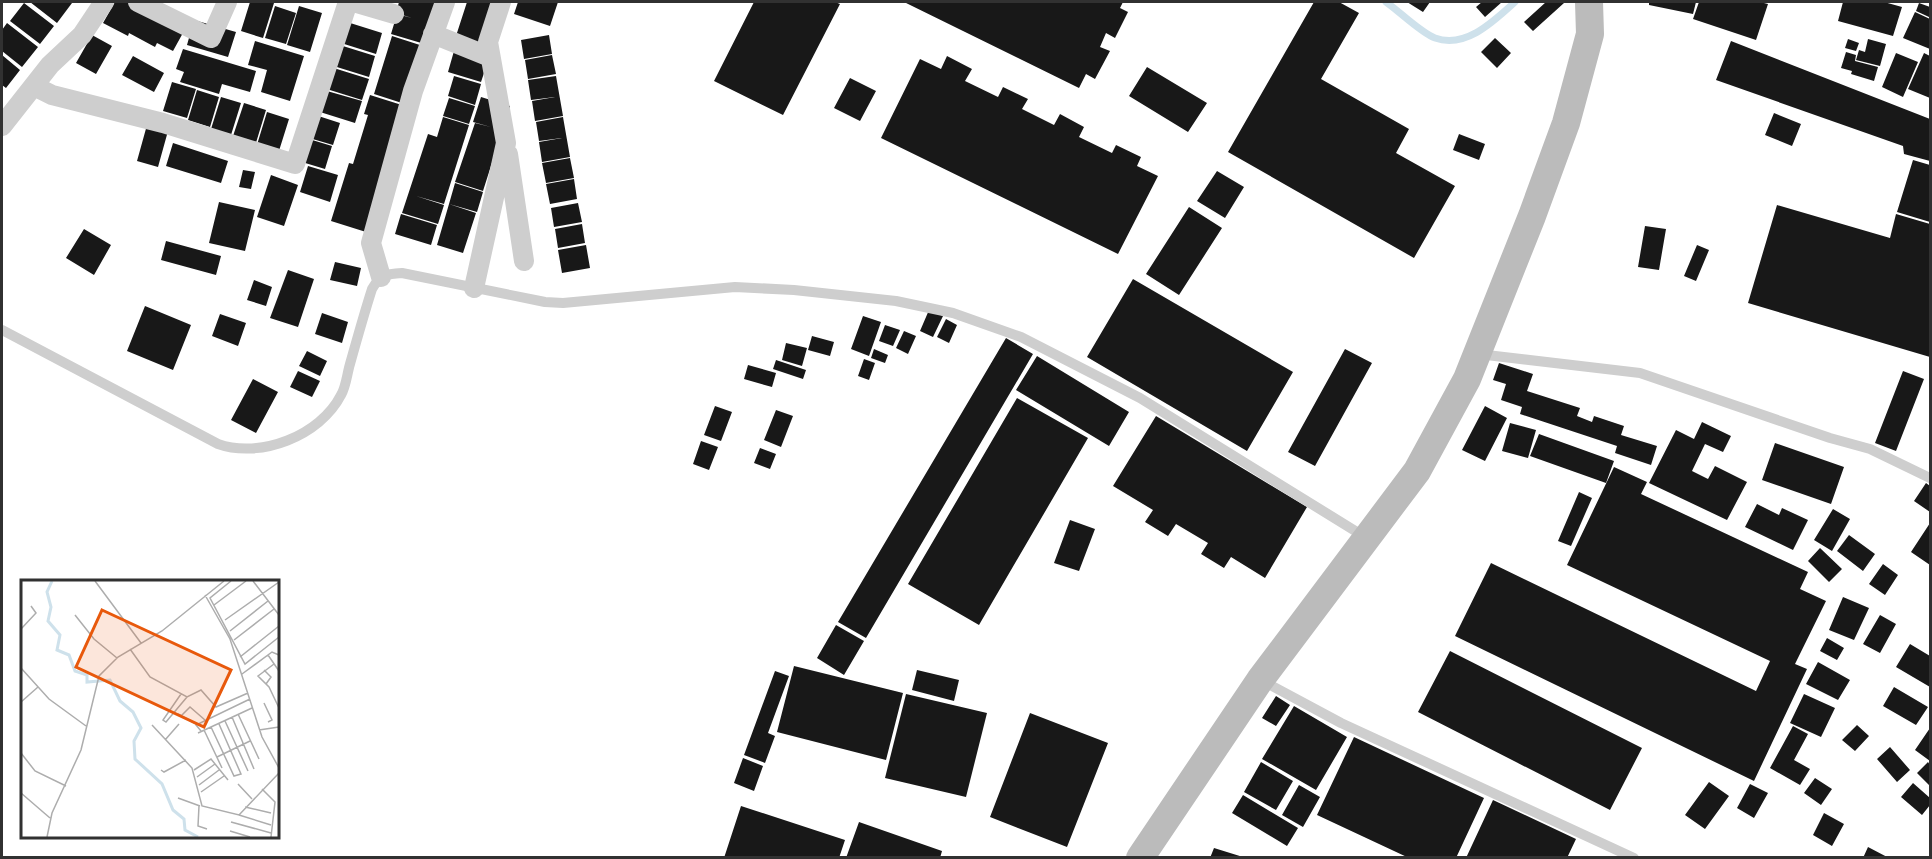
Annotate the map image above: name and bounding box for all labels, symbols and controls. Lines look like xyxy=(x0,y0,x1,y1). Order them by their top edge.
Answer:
inset map xyxy=(21,580,279,838)

